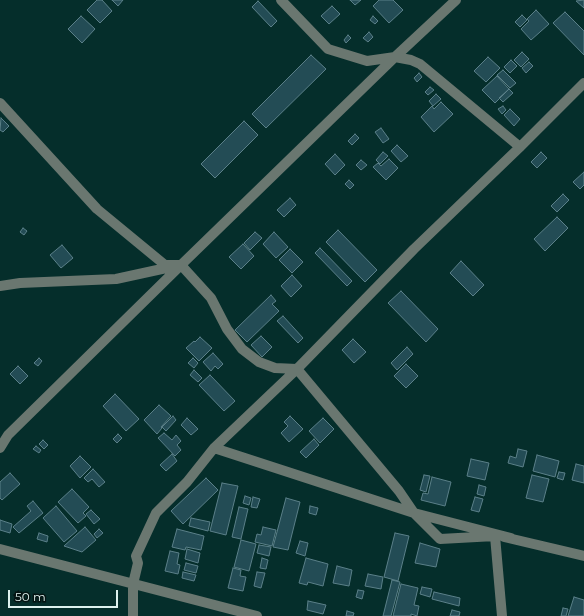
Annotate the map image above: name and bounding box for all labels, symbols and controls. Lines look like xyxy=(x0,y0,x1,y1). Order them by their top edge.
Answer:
scale bar xyxy=(10,582,120,608)
text: 50 m xyxy=(15,589,46,604)

